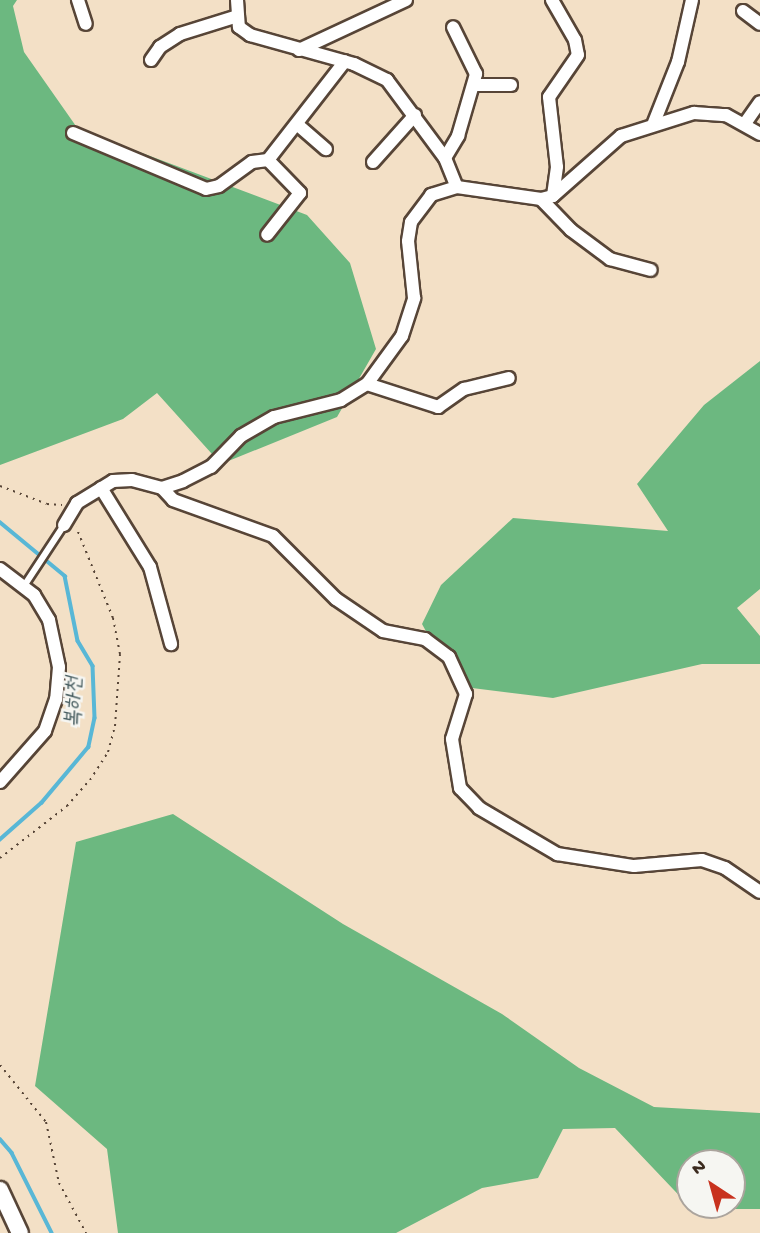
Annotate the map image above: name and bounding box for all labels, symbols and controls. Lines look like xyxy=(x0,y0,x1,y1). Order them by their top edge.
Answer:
water label: 복하천 xyxy=(63,676,89,728)
north arrow xyxy=(676,1149,746,1219)
text: N xyxy=(688,1155,711,1181)

